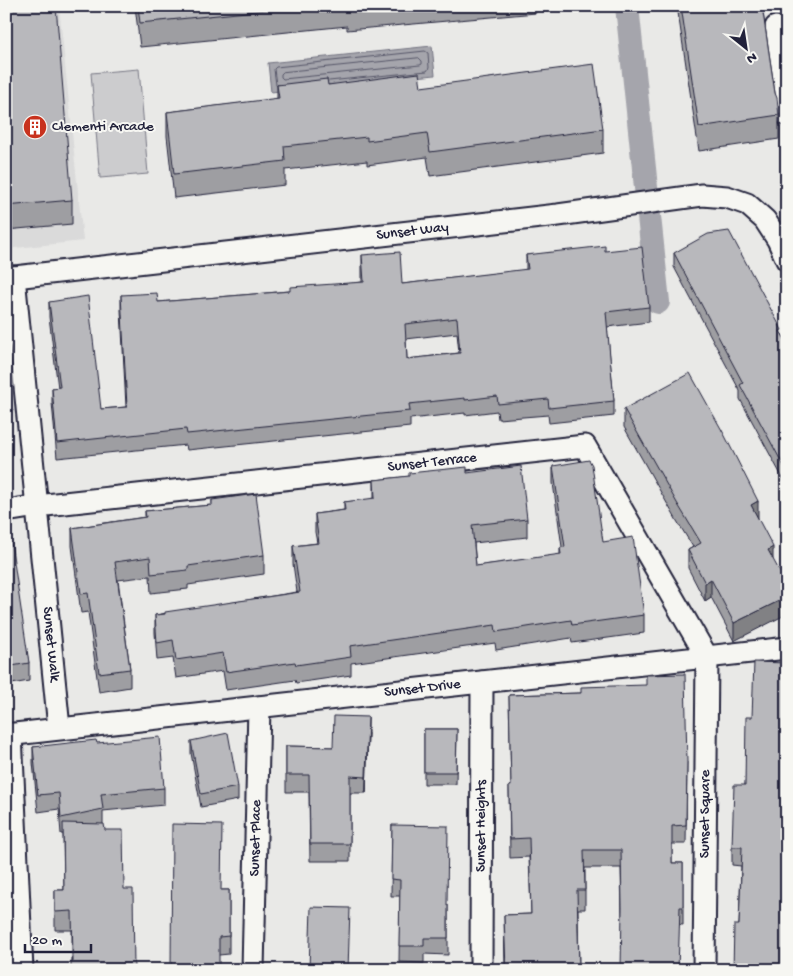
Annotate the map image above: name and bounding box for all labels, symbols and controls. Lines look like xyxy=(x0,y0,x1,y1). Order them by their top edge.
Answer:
north arrow xyxy=(720,22,770,72)
text: N xyxy=(743,47,759,67)
building icon: Clementi Arcade xyxy=(22,114,48,140)
place label: Clementi Arcade xyxy=(52,118,154,136)
street label: Sunset Way xyxy=(375,218,450,245)
street label: Sunset Terrace xyxy=(387,449,478,477)
street label: Sunset Walk xyxy=(38,606,63,684)
street label: Sunset Drive xyxy=(383,675,462,702)
street label: Sunset Square xyxy=(696,769,715,858)
street label: Sunset Heights xyxy=(472,780,491,872)
street label: Sunset Place xyxy=(246,799,266,877)
scale bar xyxy=(25,921,91,953)
text: 20 m xyxy=(32,932,62,950)

